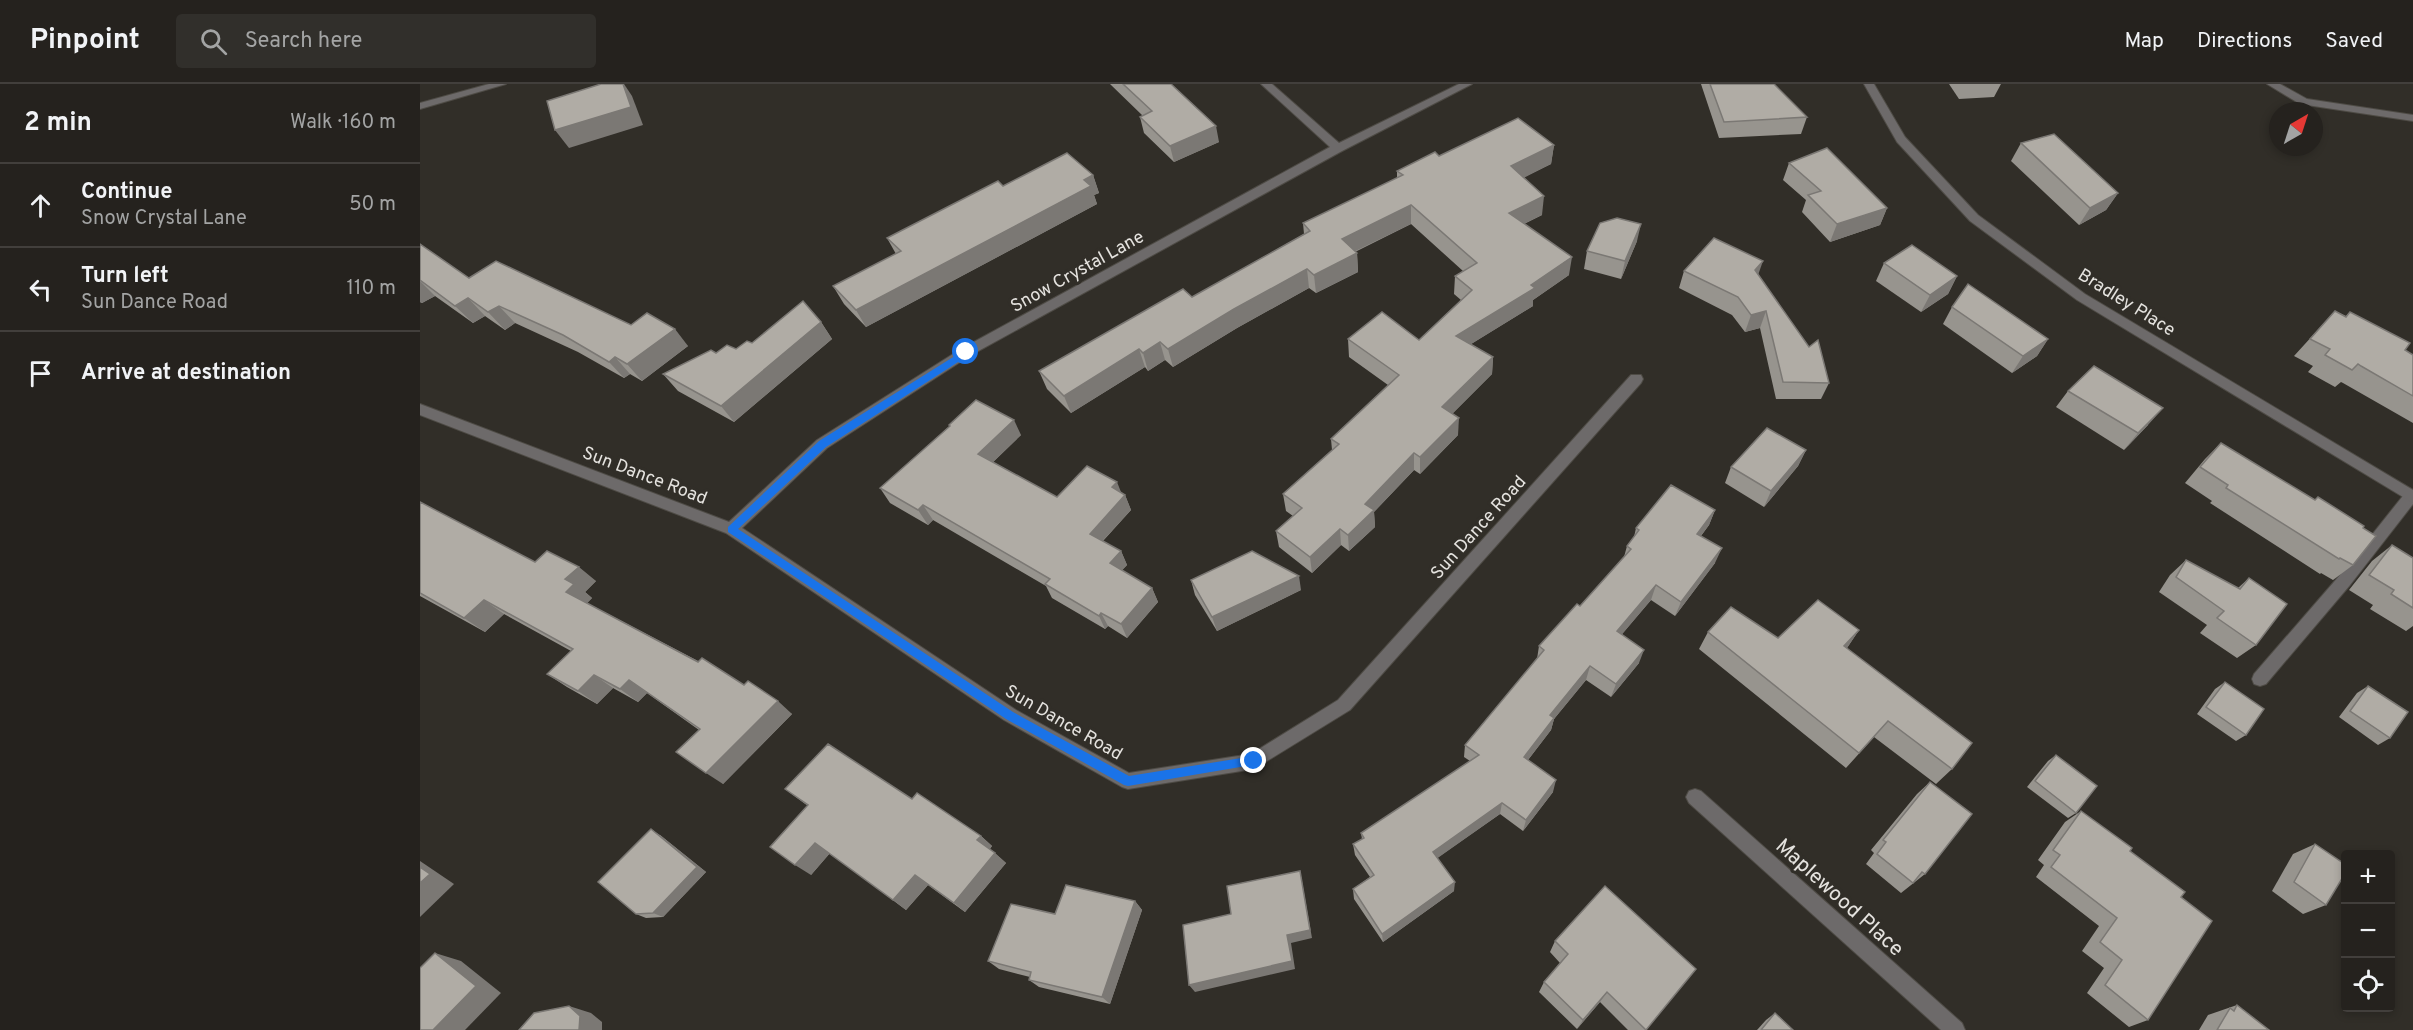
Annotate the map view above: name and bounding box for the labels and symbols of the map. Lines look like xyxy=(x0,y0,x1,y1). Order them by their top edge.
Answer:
north arrow xyxy=(2269,102,2323,156)
street label: Snow Crystal Lane xyxy=(1007,226,1149,319)
street label: Bradley Place xyxy=(2073,264,2179,342)
route start xyxy=(952,338,978,364)
street label: Sun Dance Road xyxy=(579,442,710,511)
street label: Sun Dance Road xyxy=(1426,471,1532,585)
street label: Sun Dance Road xyxy=(1000,680,1126,766)
route end xyxy=(1240,747,1266,773)
street label: Maplewood Place xyxy=(1769,833,1909,963)

